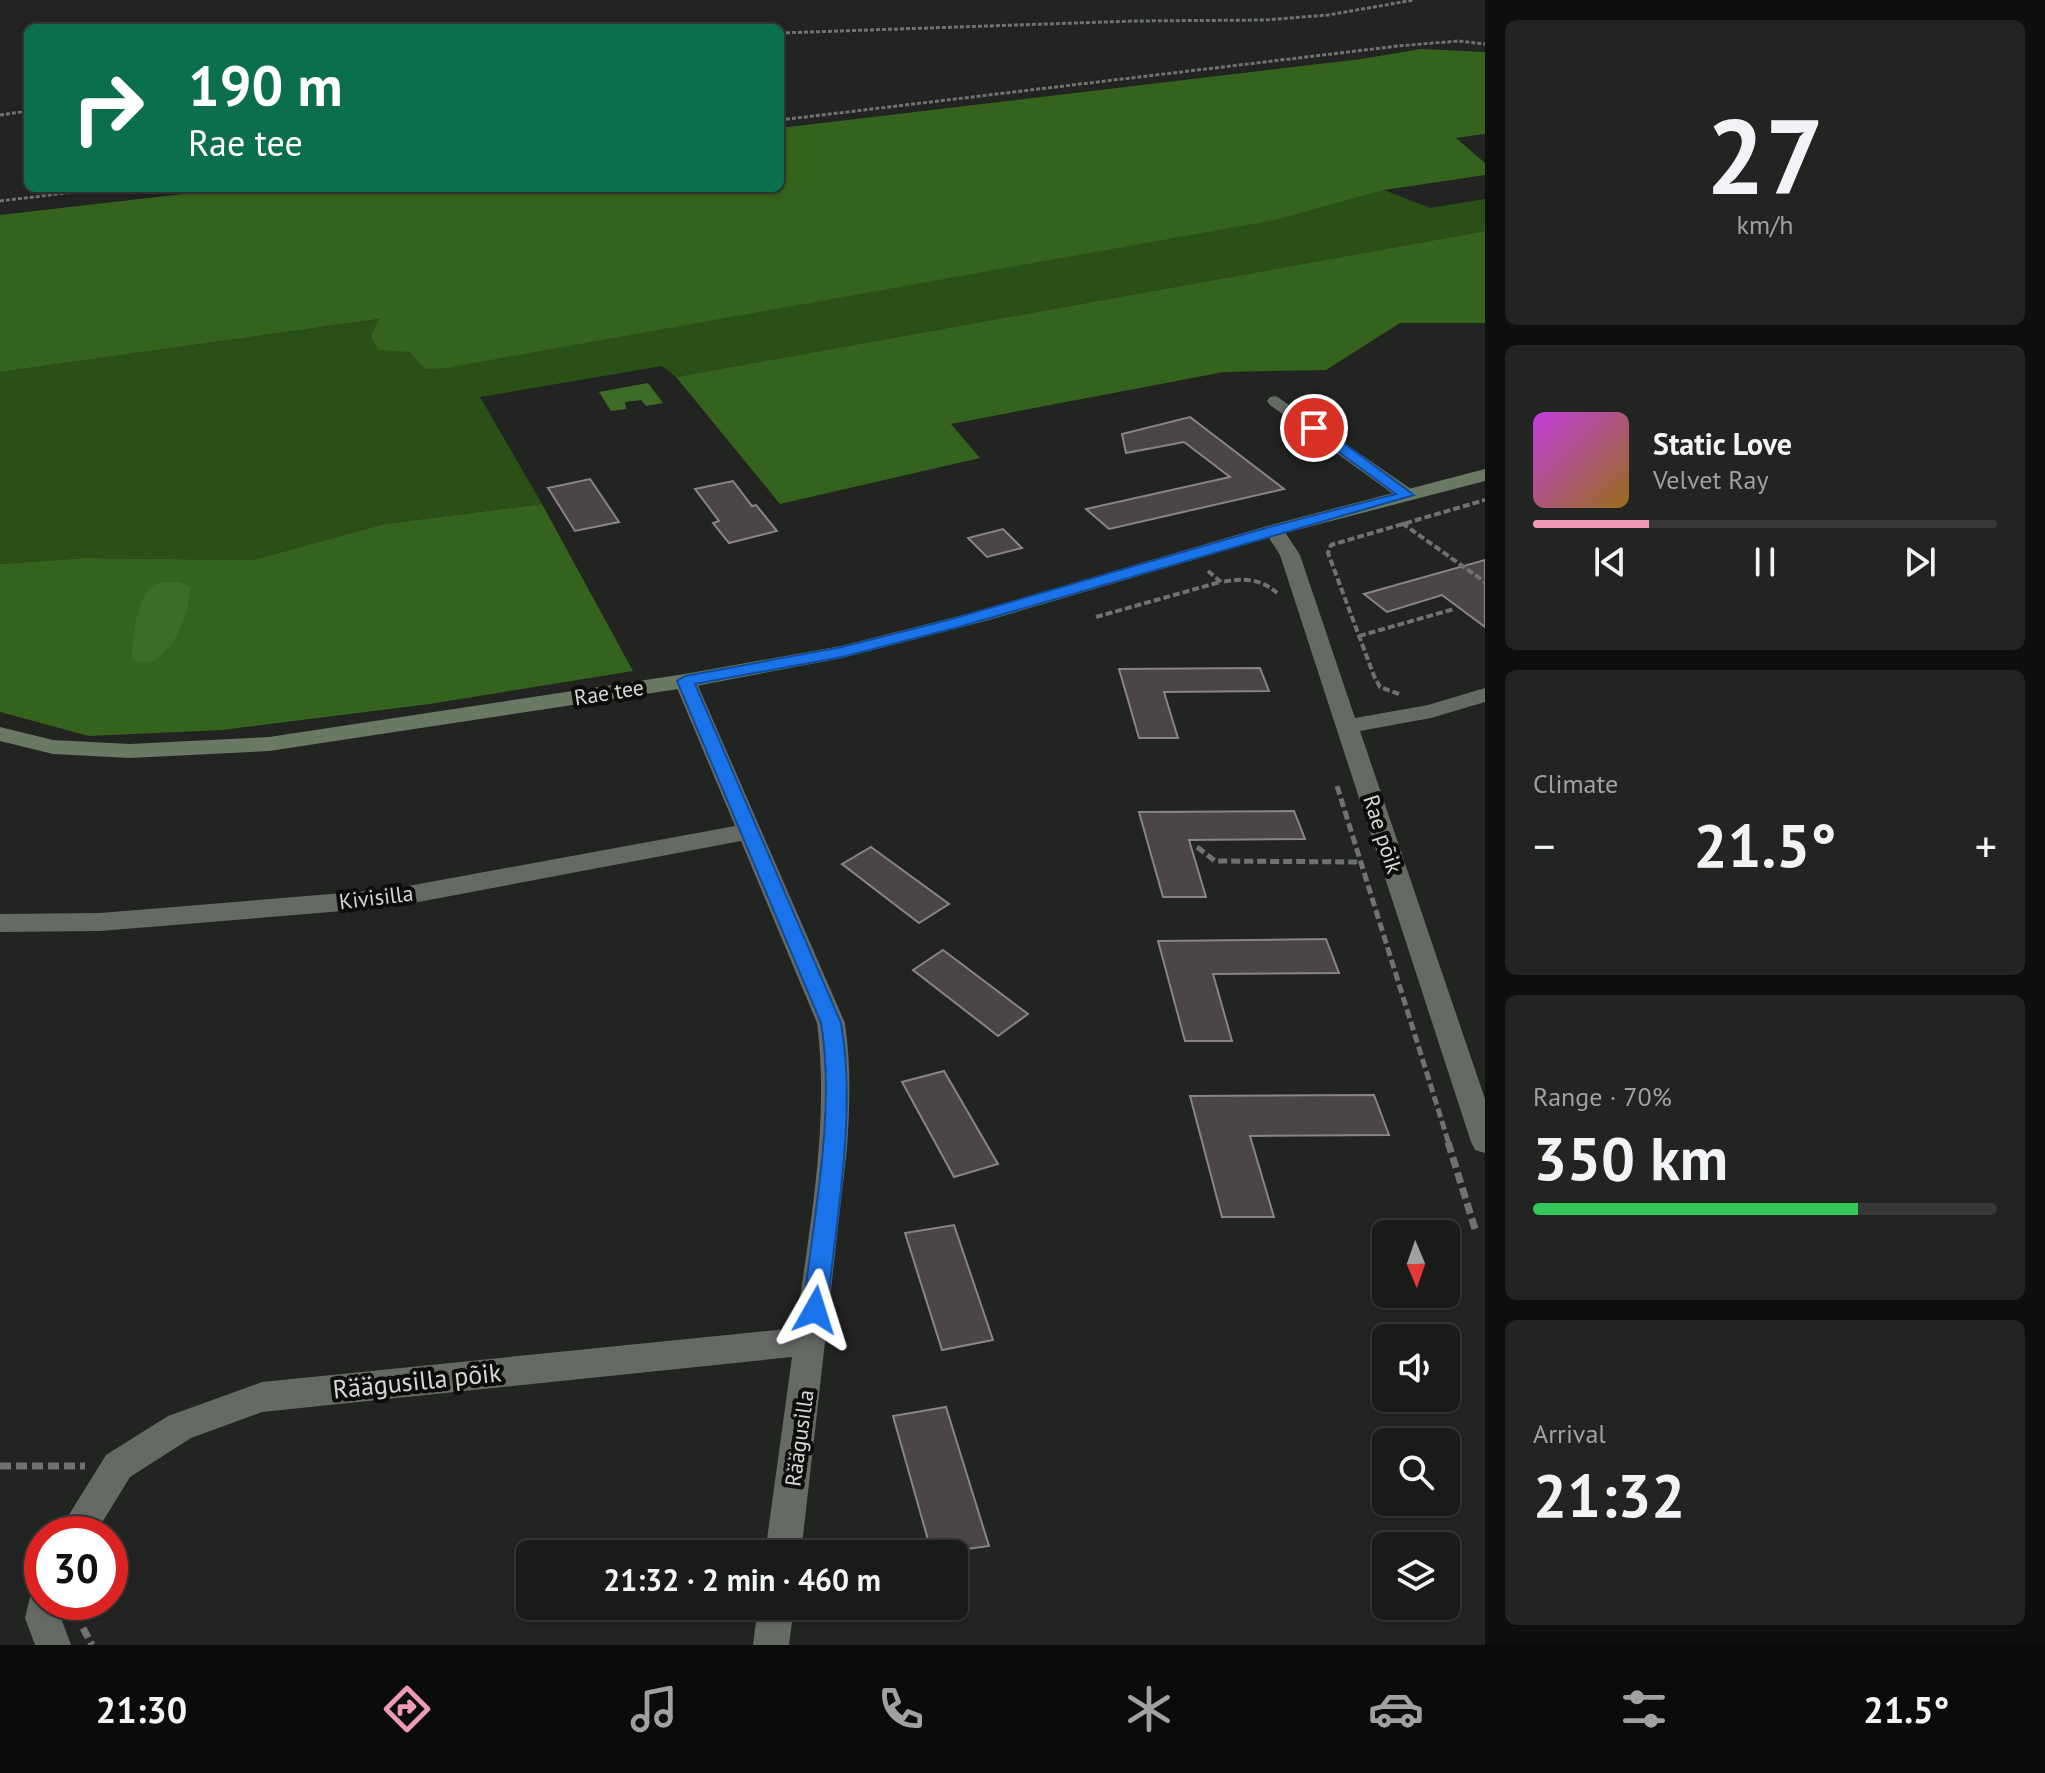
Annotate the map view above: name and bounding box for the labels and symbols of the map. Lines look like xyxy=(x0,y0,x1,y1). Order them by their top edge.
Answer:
pin xyxy=(1280,394,1348,462)
street label: Rae tee xyxy=(572,673,646,711)
street label: Rae põik xyxy=(1357,791,1409,877)
street label: Kivisilla xyxy=(337,879,415,915)
north arrow xyxy=(1372,1220,1460,1308)
position arrow xyxy=(773,1268,857,1352)
street label: Räägusilla põik xyxy=(331,1355,503,1406)
street label: Räägusilla xyxy=(778,1388,820,1488)
speed limit sign: 30 xyxy=(24,1516,128,1620)

